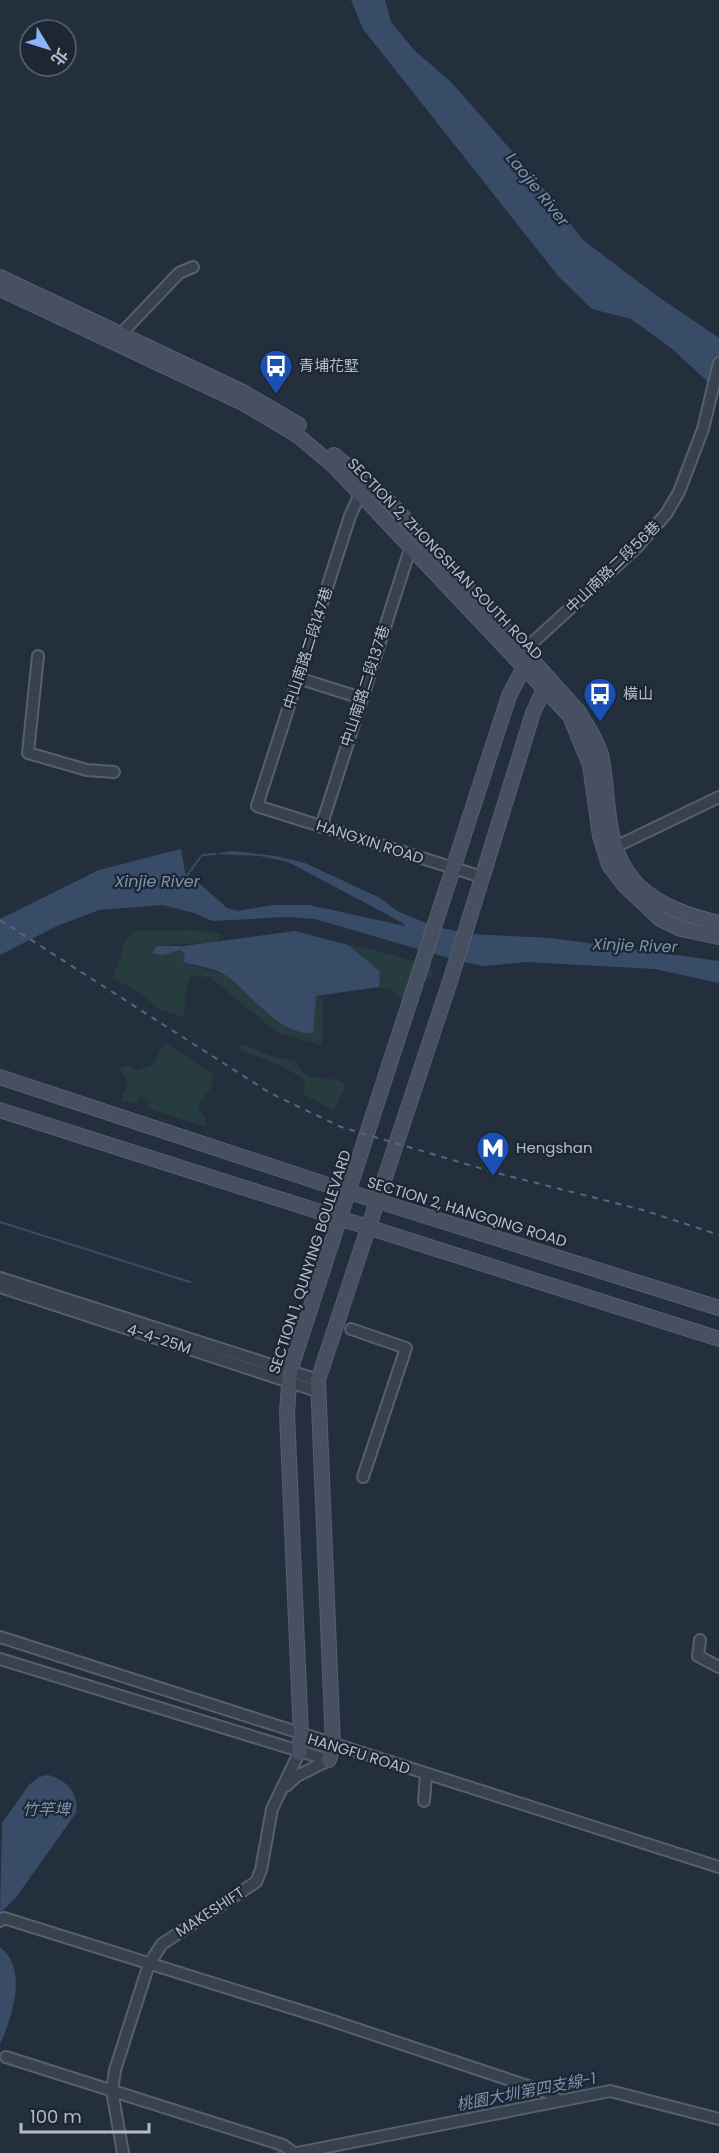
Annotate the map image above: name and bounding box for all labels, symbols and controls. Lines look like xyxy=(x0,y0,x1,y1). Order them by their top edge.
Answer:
north arrow xyxy=(18,18,78,78)
text: 北 xyxy=(45,44,73,70)
water label: Laojie River xyxy=(501,147,575,232)
bus stop icon: 青埔花墅 xyxy=(258,348,294,395)
place label: 青埔花墅 xyxy=(299,355,359,376)
street label: SECTION 2, ZHONGSHAN SOUTH ROAD xyxy=(343,453,548,664)
street label: 中山南路二段56巷 xyxy=(561,516,665,617)
street label: 中山南路二段147巷 xyxy=(278,584,337,712)
street label: 中山南路二段137巷 xyxy=(335,622,394,749)
bus stop icon: 橫山 xyxy=(582,676,618,723)
place label: 橫山 xyxy=(623,683,653,704)
street label: HANGXIN ROAD xyxy=(314,814,427,869)
water label: Xinjie River xyxy=(113,870,201,893)
water label: Xinjie River xyxy=(591,932,679,959)
metro station icon: Hengshan xyxy=(475,1130,511,1177)
place label: Hengshan xyxy=(516,1137,593,1158)
street label: SECTION 1, QUNYING BOULEVARD xyxy=(263,1147,356,1377)
street label: SECTION 2, HANGQING ROAD xyxy=(365,1171,570,1252)
street label: 4-4-25M xyxy=(124,1318,194,1359)
street label: HANGFU ROAD xyxy=(305,1728,413,1779)
water label: 竹竿埤 xyxy=(22,1798,72,1821)
street label: MAKESHIFT xyxy=(171,1881,248,1942)
water label: 桃園大圳第四支線-1 xyxy=(454,2067,598,2116)
scale bar xyxy=(21,2096,148,2134)
text: 100 m xyxy=(30,2104,82,2129)

